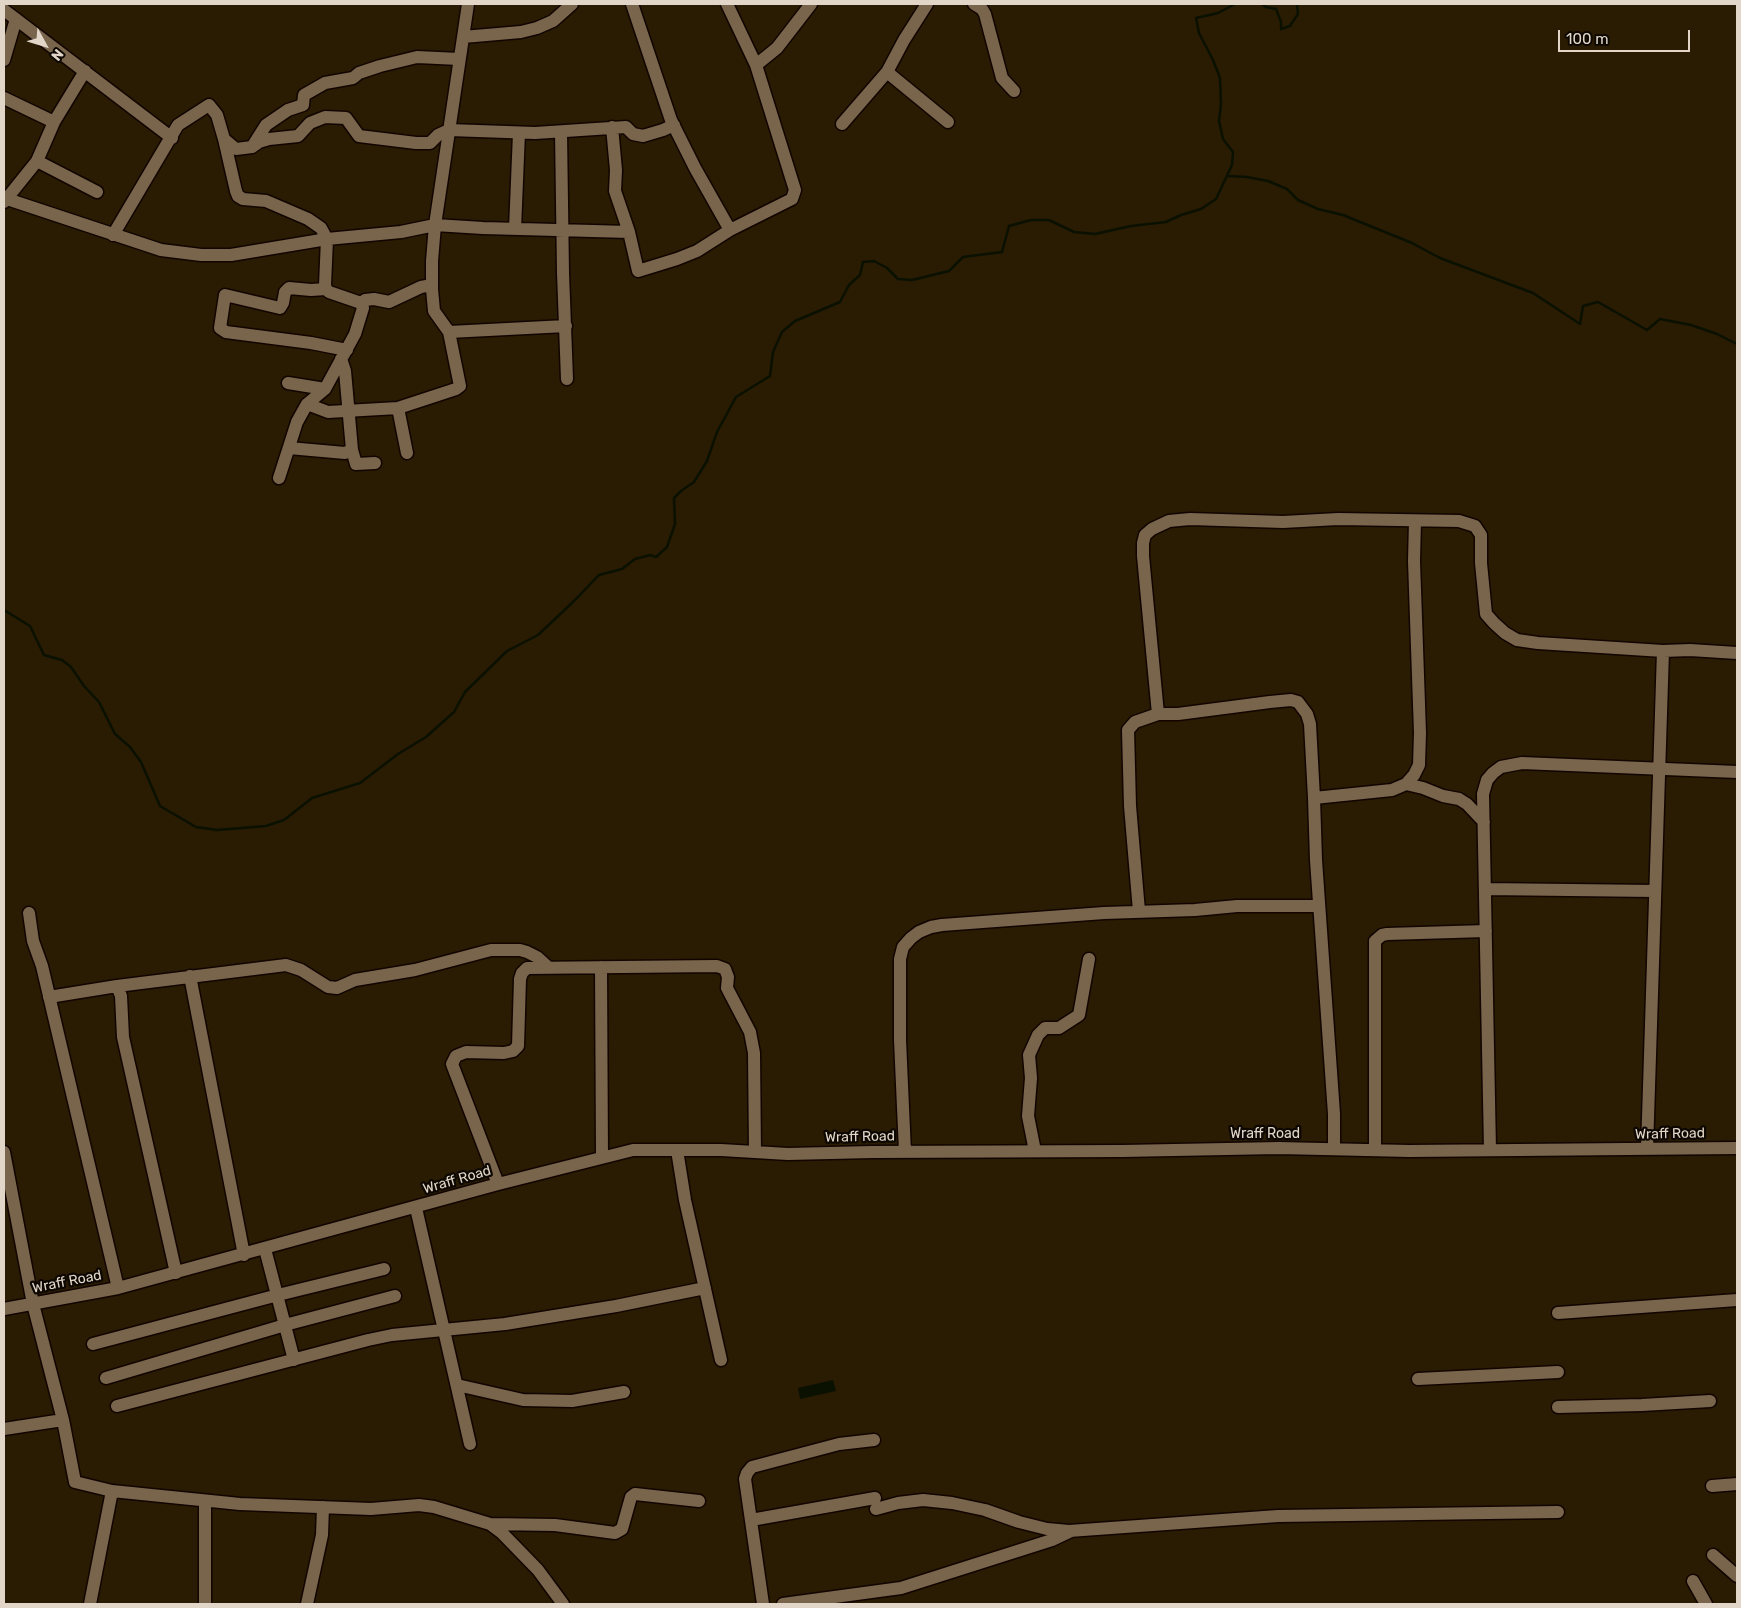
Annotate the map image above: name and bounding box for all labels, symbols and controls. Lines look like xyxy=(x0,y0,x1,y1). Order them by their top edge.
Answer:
north arrow xyxy=(20,20,70,70)
scale bar xyxy=(1561,20,1694,52)
text: 100 m xyxy=(1566,30,1608,48)
text: N xyxy=(47,45,67,64)
street label: Wraff Road xyxy=(1635,1125,1705,1143)
street label: Wraff Road xyxy=(1230,1126,1300,1142)
street label: Wraff Road xyxy=(825,1128,895,1146)
street label: Wraff Road xyxy=(421,1162,493,1198)
street label: Wraff Road xyxy=(31,1267,103,1297)

